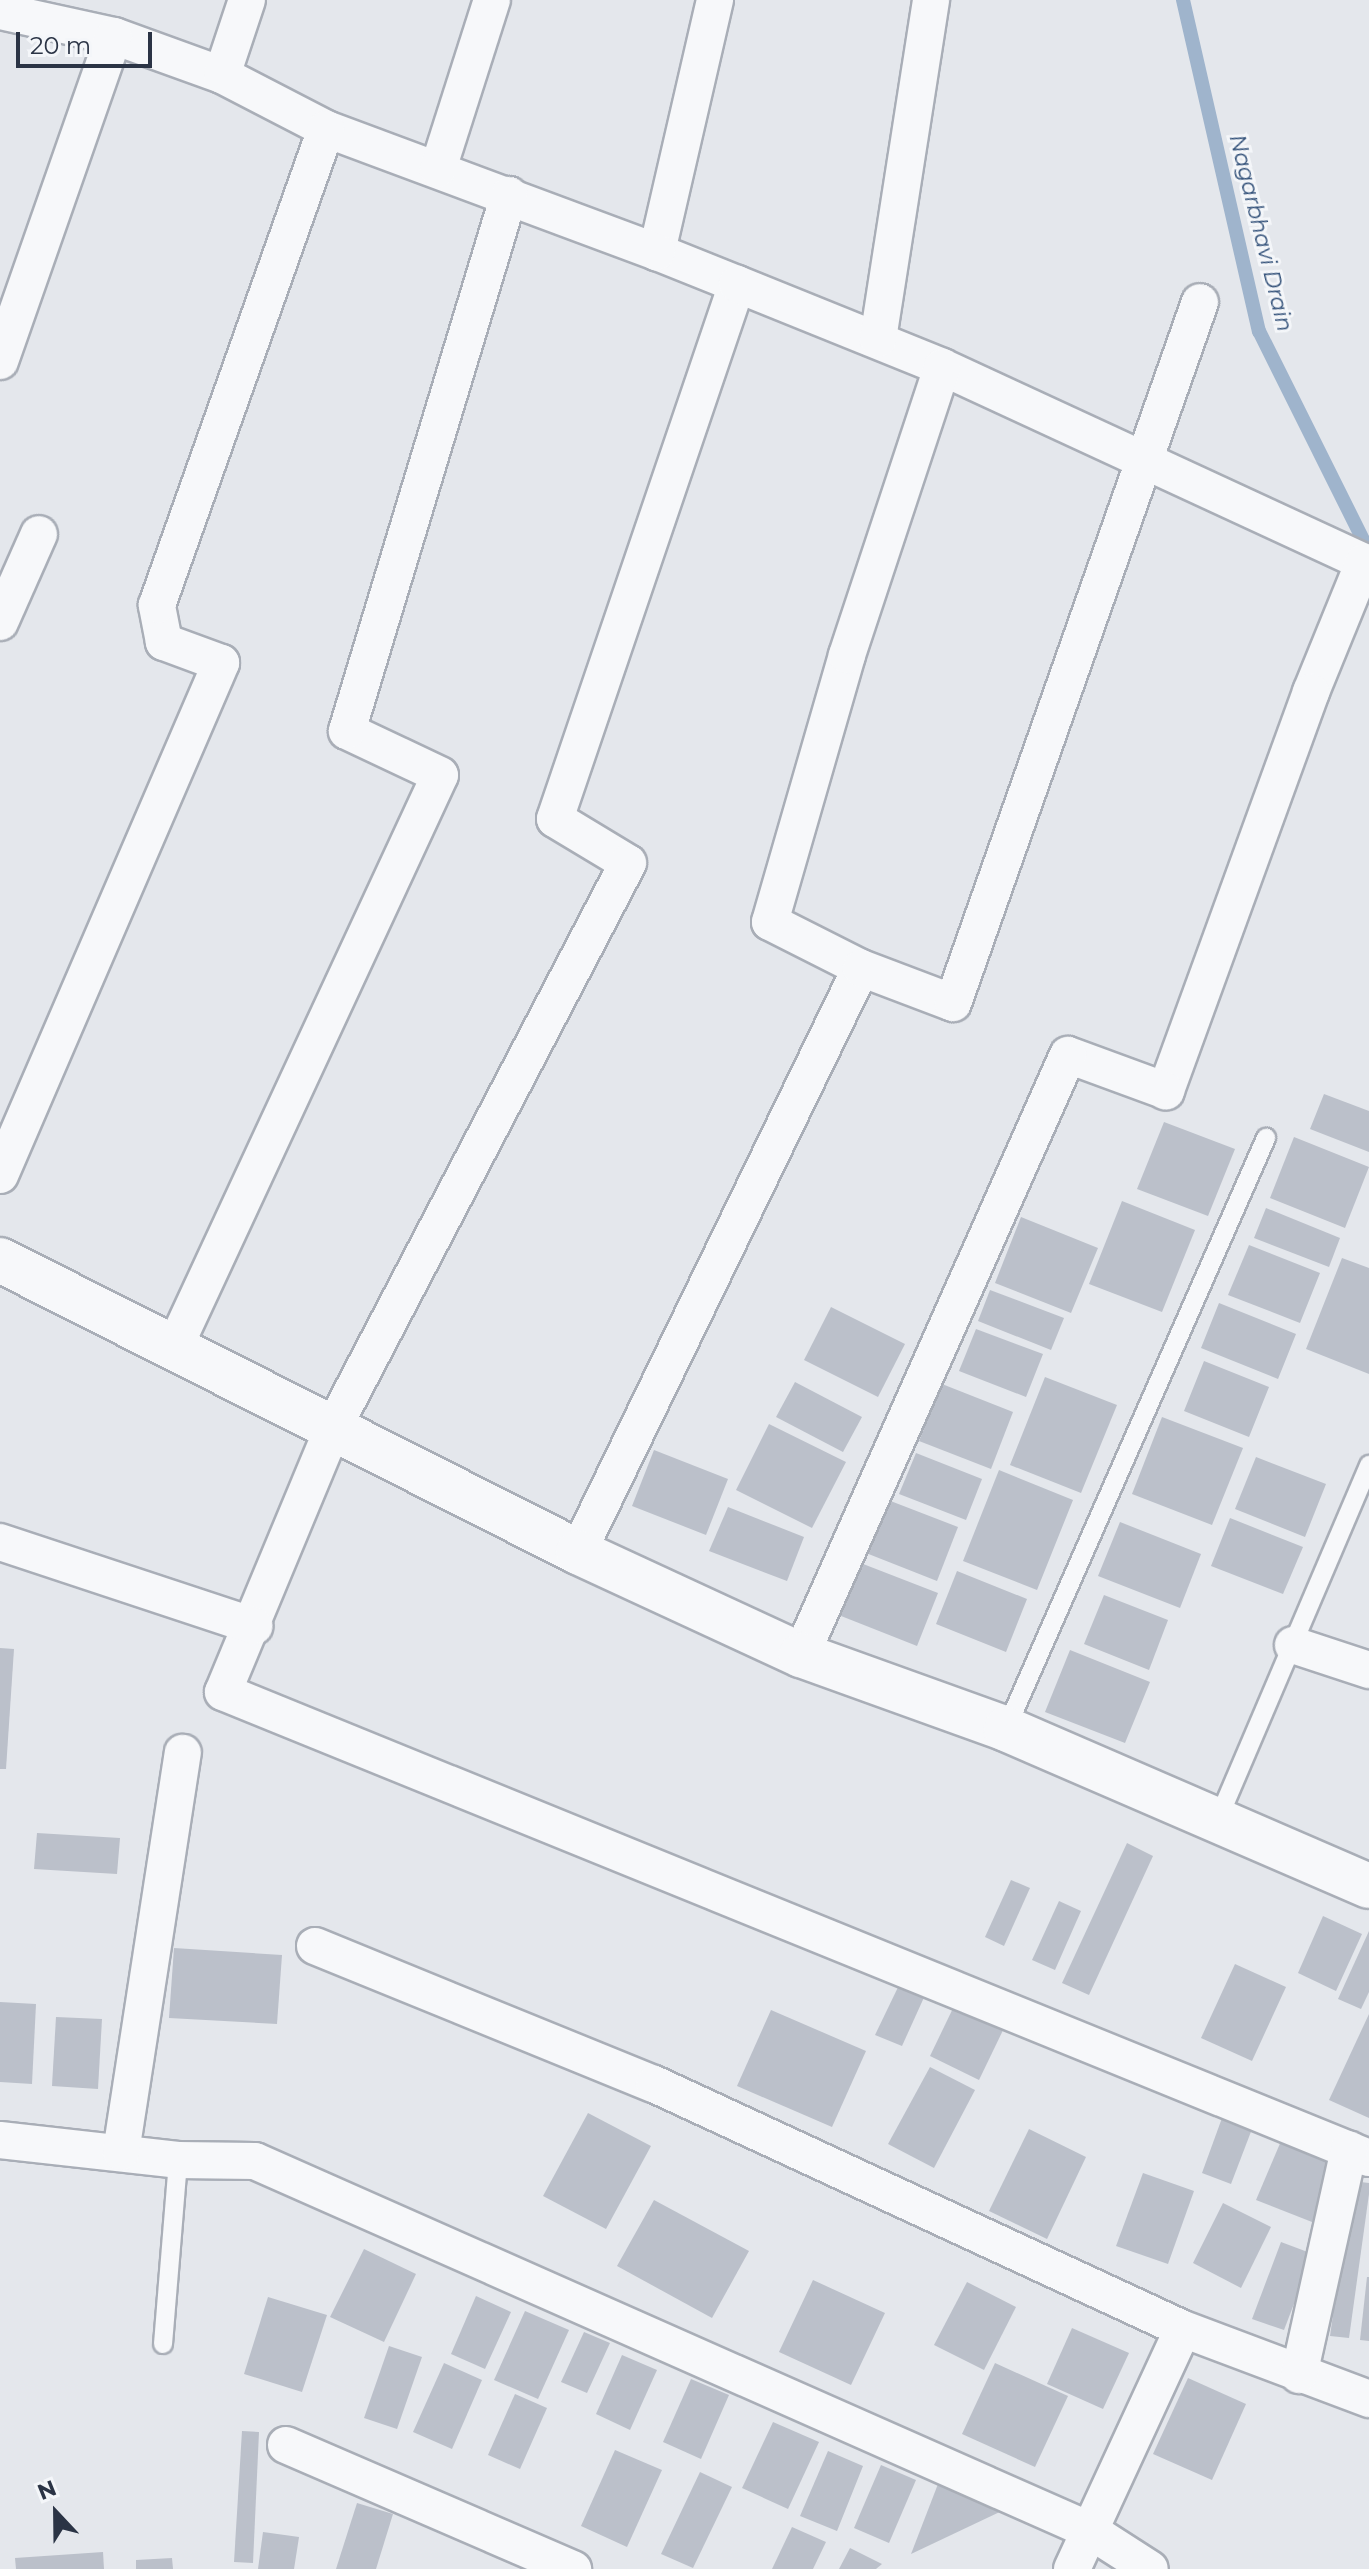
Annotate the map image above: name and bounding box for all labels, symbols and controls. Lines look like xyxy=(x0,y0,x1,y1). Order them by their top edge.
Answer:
scale bar xyxy=(20,16,156,66)
text: 20 m xyxy=(30,31,91,60)
water label: Nagarbhavi Drain xyxy=(1224,132,1298,334)
north arrow xyxy=(16,2473,96,2553)
text: N xyxy=(34,2474,60,2506)

